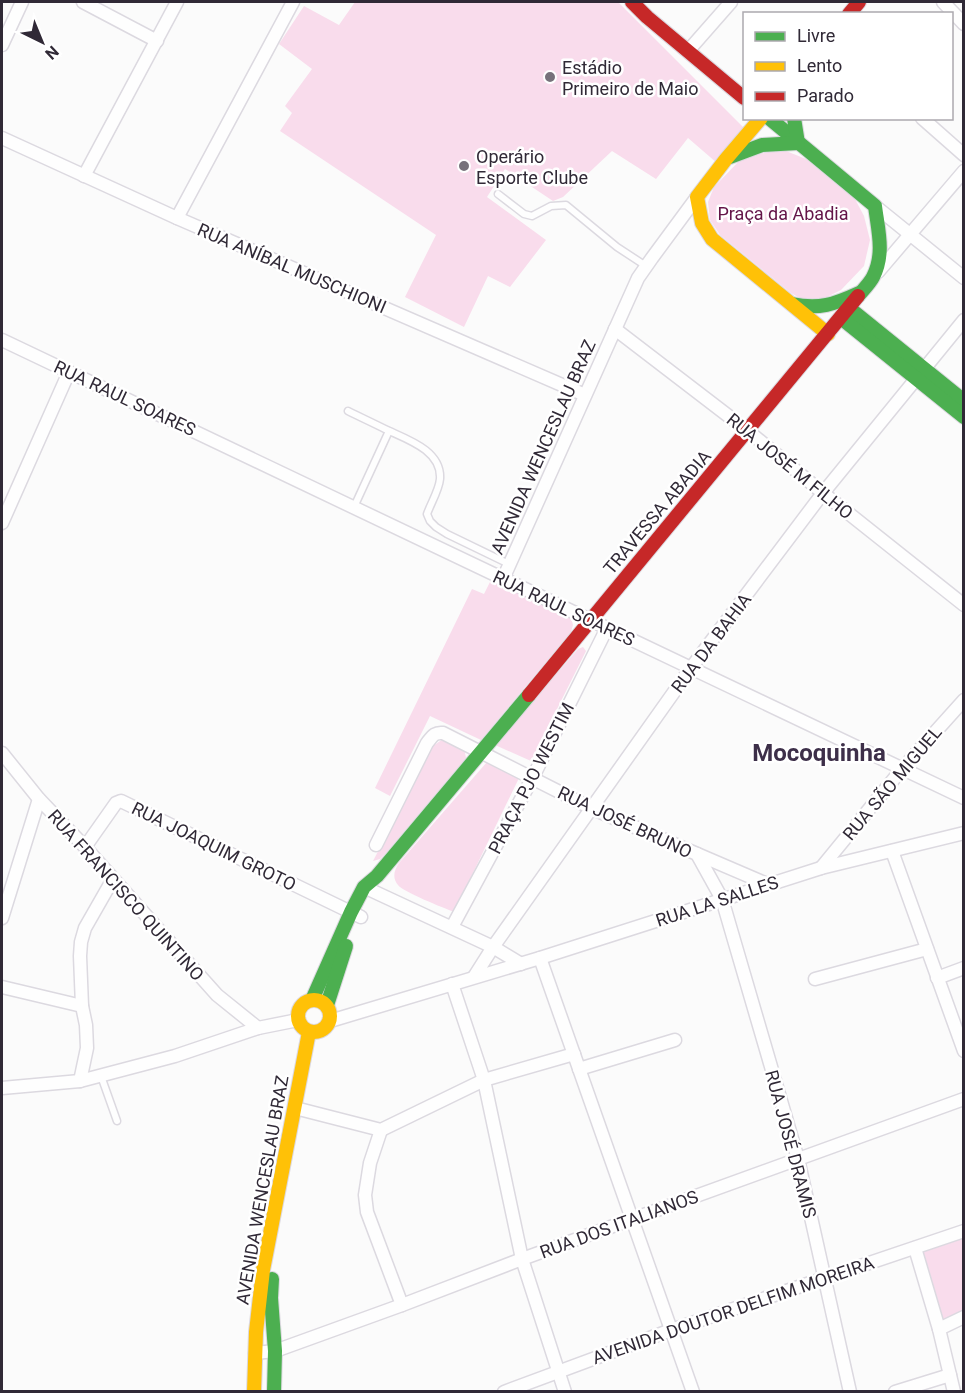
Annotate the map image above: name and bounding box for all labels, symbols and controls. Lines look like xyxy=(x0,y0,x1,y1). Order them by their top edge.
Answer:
north arrow xyxy=(12,12,72,72)
legend xyxy=(743,12,953,120)
text: Livre xyxy=(797,25,835,46)
text: N xyxy=(41,42,62,63)
text: Lento xyxy=(797,55,842,76)
place label: Estádio Primeiro de Maio xyxy=(562,57,699,99)
marker: Estádio Primeiro de Maio xyxy=(543,70,557,84)
text: Parado xyxy=(797,85,854,106)
place label: Operário Esporte Clube xyxy=(476,146,588,188)
marker: Operário Esporte Clube xyxy=(457,159,471,173)
park label: Praça da Abadia xyxy=(718,203,848,224)
street label: RUA ANÍBAL MUSCHIONI xyxy=(194,219,390,317)
street label: AVENIDA WENCESLAU BRAZ xyxy=(486,336,600,557)
street label: RUA RAUL SOARES xyxy=(51,356,199,440)
street label: RUA JOSÉ M FILHO xyxy=(723,409,857,523)
street label: TRAVESSA ABADIA xyxy=(599,446,715,578)
street label: RUA RAUL SOARES xyxy=(490,566,638,650)
street label: RUA DA BAHIA xyxy=(667,589,755,697)
street label: PRAÇA PJO WESTIM xyxy=(484,699,578,857)
street label: RUA SÃO MIGUEL xyxy=(838,721,946,844)
district label: Mocoquinha xyxy=(752,739,886,767)
street label: RUA JOSÉ BRUNO xyxy=(555,782,695,862)
street label: RUA JOAQUIM GROTO xyxy=(128,797,300,895)
street label: RUA FRANCISCO QUINTINO xyxy=(44,805,208,985)
street label: RUA LA SALLES xyxy=(653,871,781,931)
street label: RUA JOSÉ DRAMIS xyxy=(761,1068,821,1221)
street label: AVENIDA WENCESLAU BRAZ xyxy=(231,1074,293,1306)
street label: RUA DOS ITALIANOS xyxy=(537,1185,701,1262)
street label: AVENIDA DOUTOR DELFIM MOREIRA xyxy=(589,1252,877,1368)

